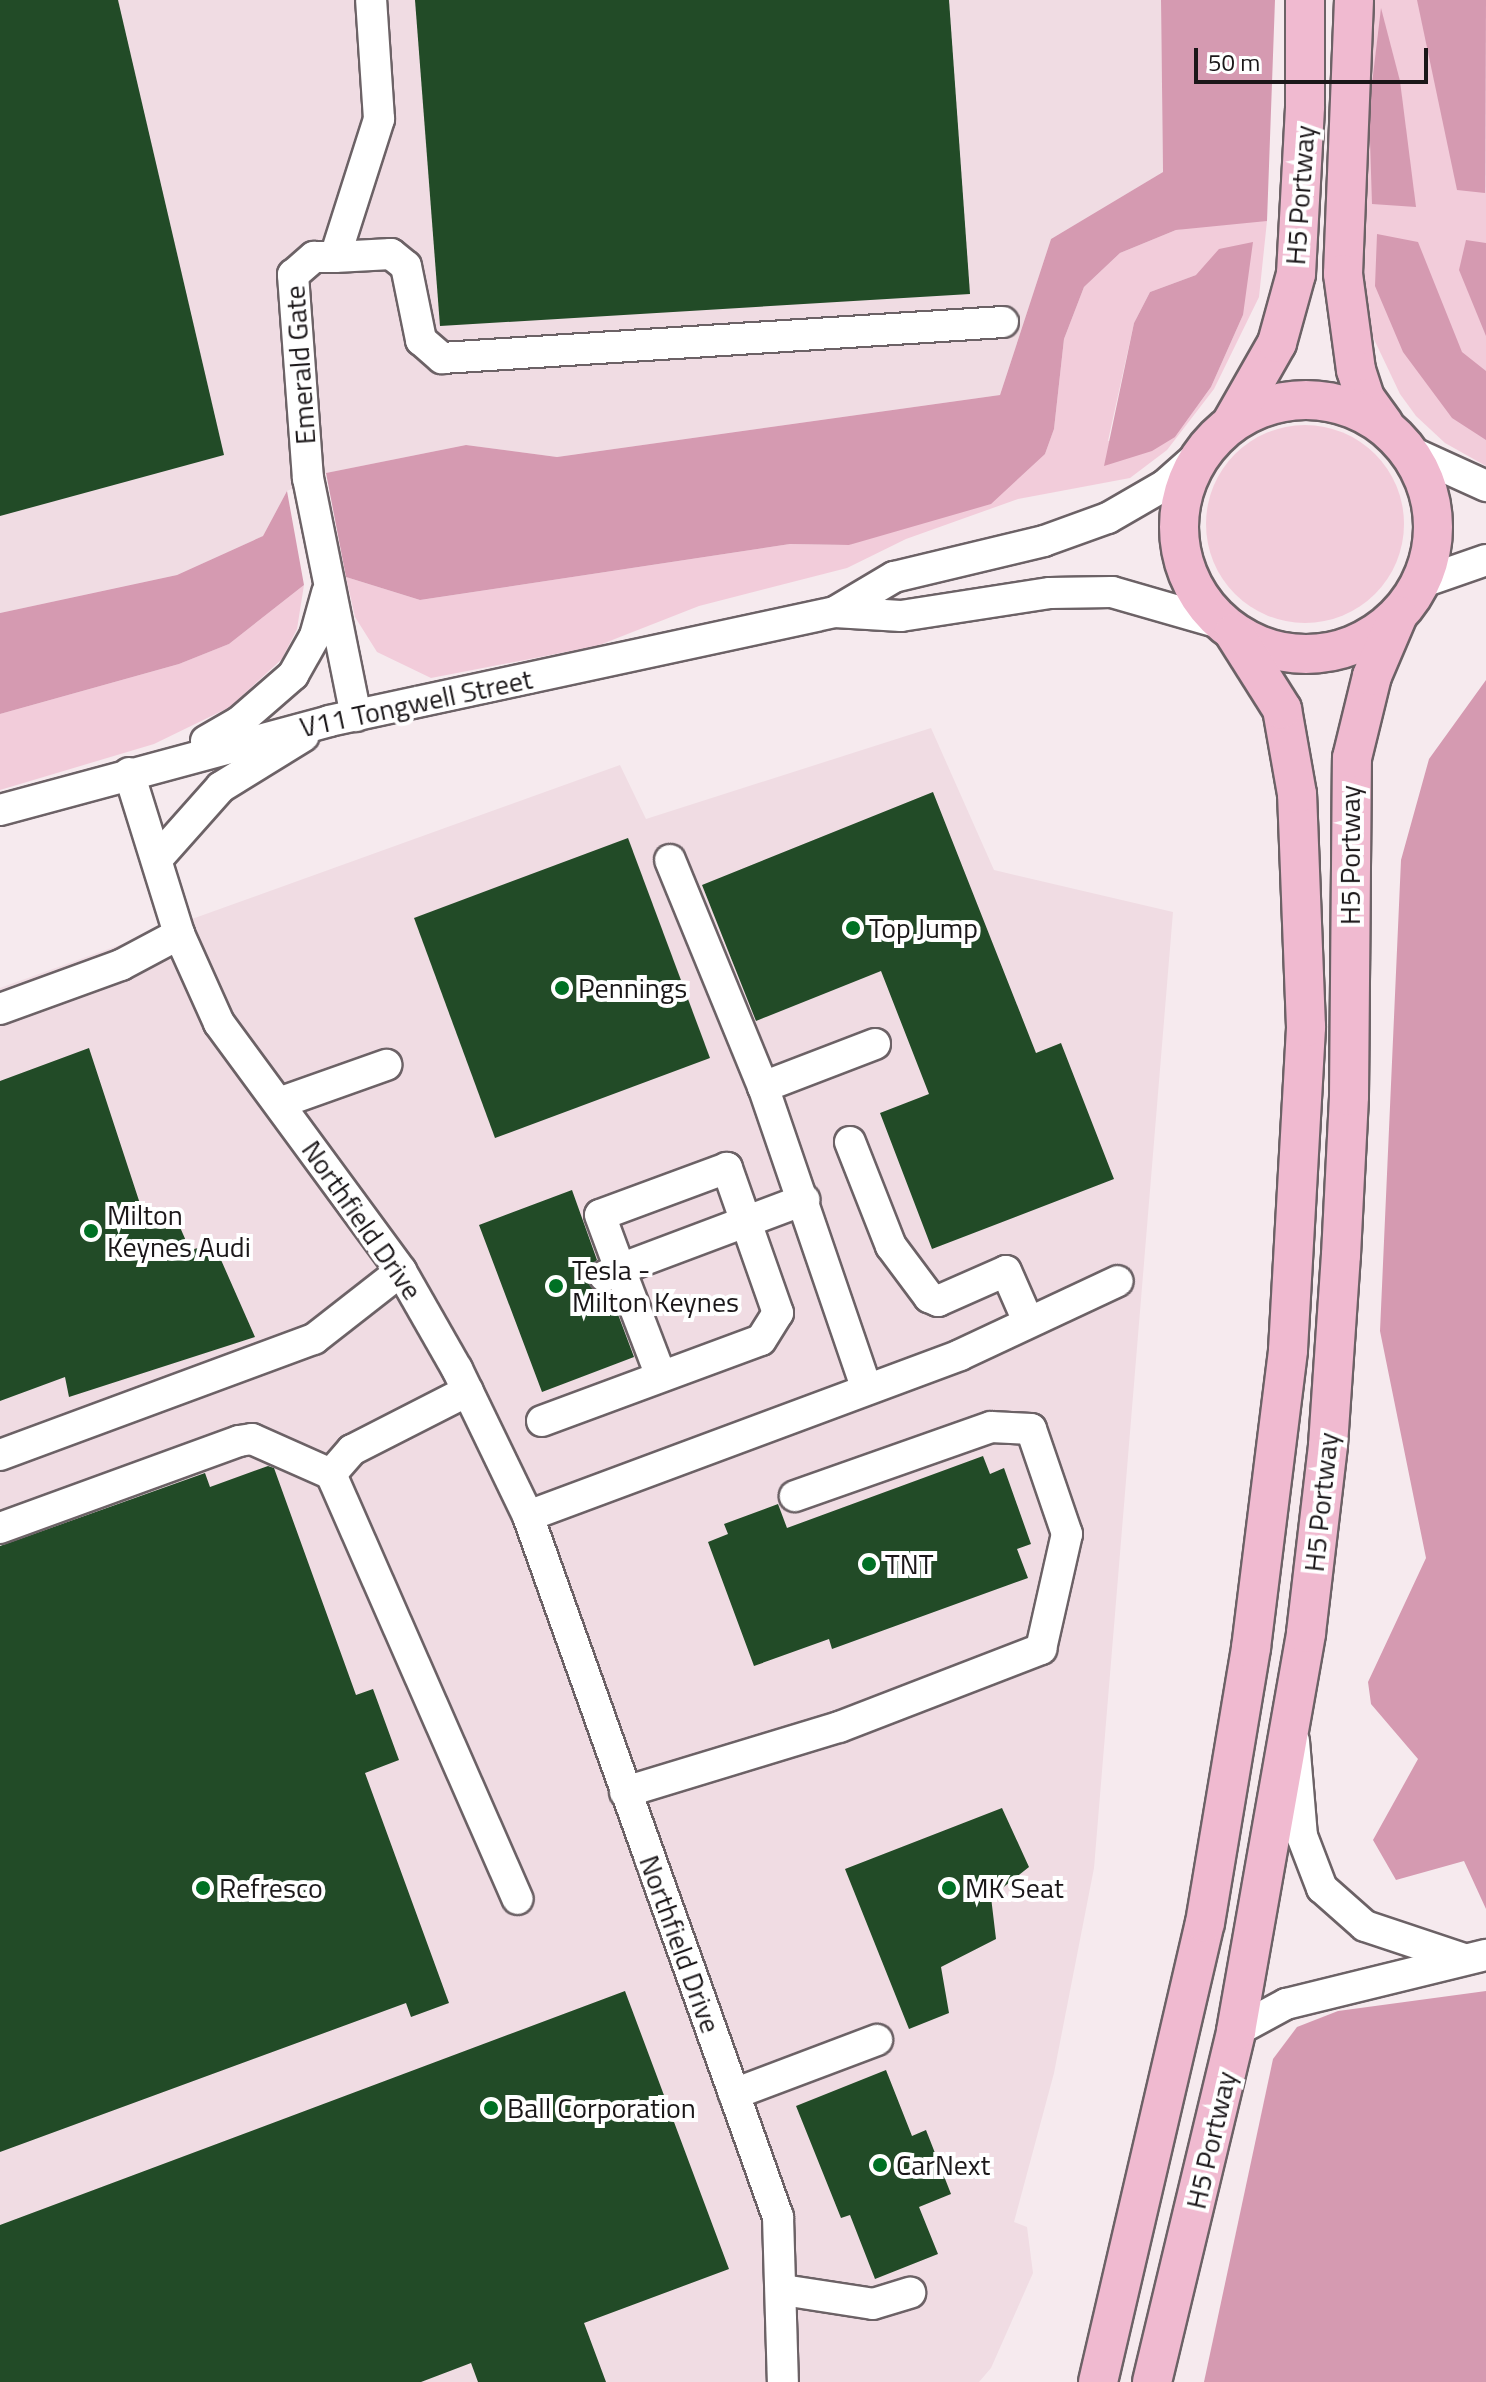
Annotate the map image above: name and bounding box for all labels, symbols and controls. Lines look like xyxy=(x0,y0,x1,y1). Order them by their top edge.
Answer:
scale bar xyxy=(1198,32,1432,82)
text: 50 m xyxy=(1208,44,1260,80)
street label: H5 Portway xyxy=(1278,124,1322,266)
street label: Emerald Gate xyxy=(278,284,322,446)
street label: V11 Tongwell Street xyxy=(297,662,535,744)
street label: H5 Portway xyxy=(1333,785,1367,925)
place label: Top Jump xyxy=(869,911,978,945)
marker: Top Jump xyxy=(844,919,862,937)
place label: Pennings xyxy=(578,971,687,1005)
marker: Pennings xyxy=(553,979,571,997)
street label: Northfield Drive xyxy=(295,1134,429,1306)
place label: Milton Keynes Audi xyxy=(107,1198,251,1264)
marker: Milton Keynes Audi xyxy=(82,1222,100,1240)
place label: Tesla - Milton Keynes xyxy=(572,1253,739,1319)
marker: Tesla - Milton Keynes xyxy=(547,1277,565,1295)
street label: H5 Portway xyxy=(1297,1431,1345,1573)
place label: TNT xyxy=(885,1547,933,1581)
marker: TNT xyxy=(860,1555,878,1573)
street label: Northfield Drive xyxy=(632,1851,728,2037)
place label: Refresco xyxy=(219,1871,323,1905)
place label: MK Seat xyxy=(965,1871,1064,1905)
marker: Refresco xyxy=(194,1879,212,1897)
marker: MK Seat xyxy=(940,1879,958,1897)
street label: H5 Portway xyxy=(1179,2068,1243,2212)
place label: Ball Corporation xyxy=(507,2091,696,2125)
marker: Ball Corporation xyxy=(482,2099,500,2117)
place label: CarNext xyxy=(896,2148,990,2182)
marker: CarNext xyxy=(871,2156,889,2174)

